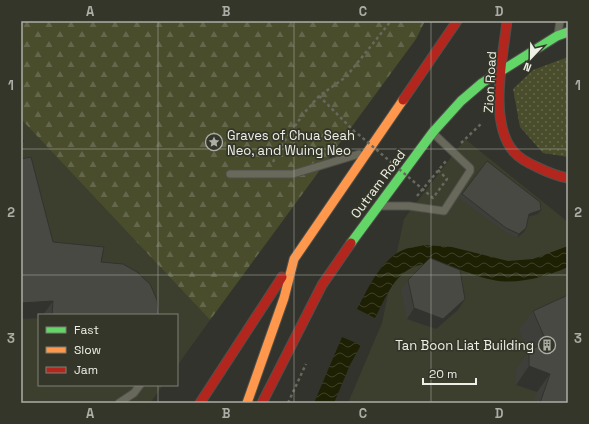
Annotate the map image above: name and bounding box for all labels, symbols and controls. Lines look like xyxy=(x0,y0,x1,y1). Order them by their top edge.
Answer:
text: A xyxy=(86,3,95,20)
text: B xyxy=(222,3,231,20)
text: C xyxy=(359,3,367,20)
text: D xyxy=(495,3,504,20)
north arrow xyxy=(511,38,551,78)
street label: Zion Road xyxy=(480,51,500,113)
text: N xyxy=(521,59,533,75)
text: 1 xyxy=(8,77,14,94)
text: 1 xyxy=(575,77,581,94)
place label: Graves of Chua Seah Neo, and Wuing Neo xyxy=(227,127,355,159)
place icon: Graves of Chua Seah Neo, and Wuing Neo xyxy=(204,132,224,152)
street label: Outram Road xyxy=(347,146,409,222)
text: 2 xyxy=(7,204,15,221)
text: 2 xyxy=(574,204,582,221)
legend xyxy=(38,314,178,386)
text: Fast xyxy=(74,322,99,338)
text: 3 xyxy=(7,330,15,347)
text: 3 xyxy=(574,330,582,347)
building icon: Tan Boon Liat Building xyxy=(537,335,557,355)
place label: Tan Boon Liat Building xyxy=(395,337,534,354)
text: Slow xyxy=(74,342,101,358)
scale bar xyxy=(423,360,476,386)
text: Jam xyxy=(74,362,98,378)
text: 20 m xyxy=(429,366,457,382)
text: A xyxy=(86,405,95,422)
text: B xyxy=(222,405,231,422)
text: C xyxy=(359,405,367,422)
text: D xyxy=(495,405,504,422)

